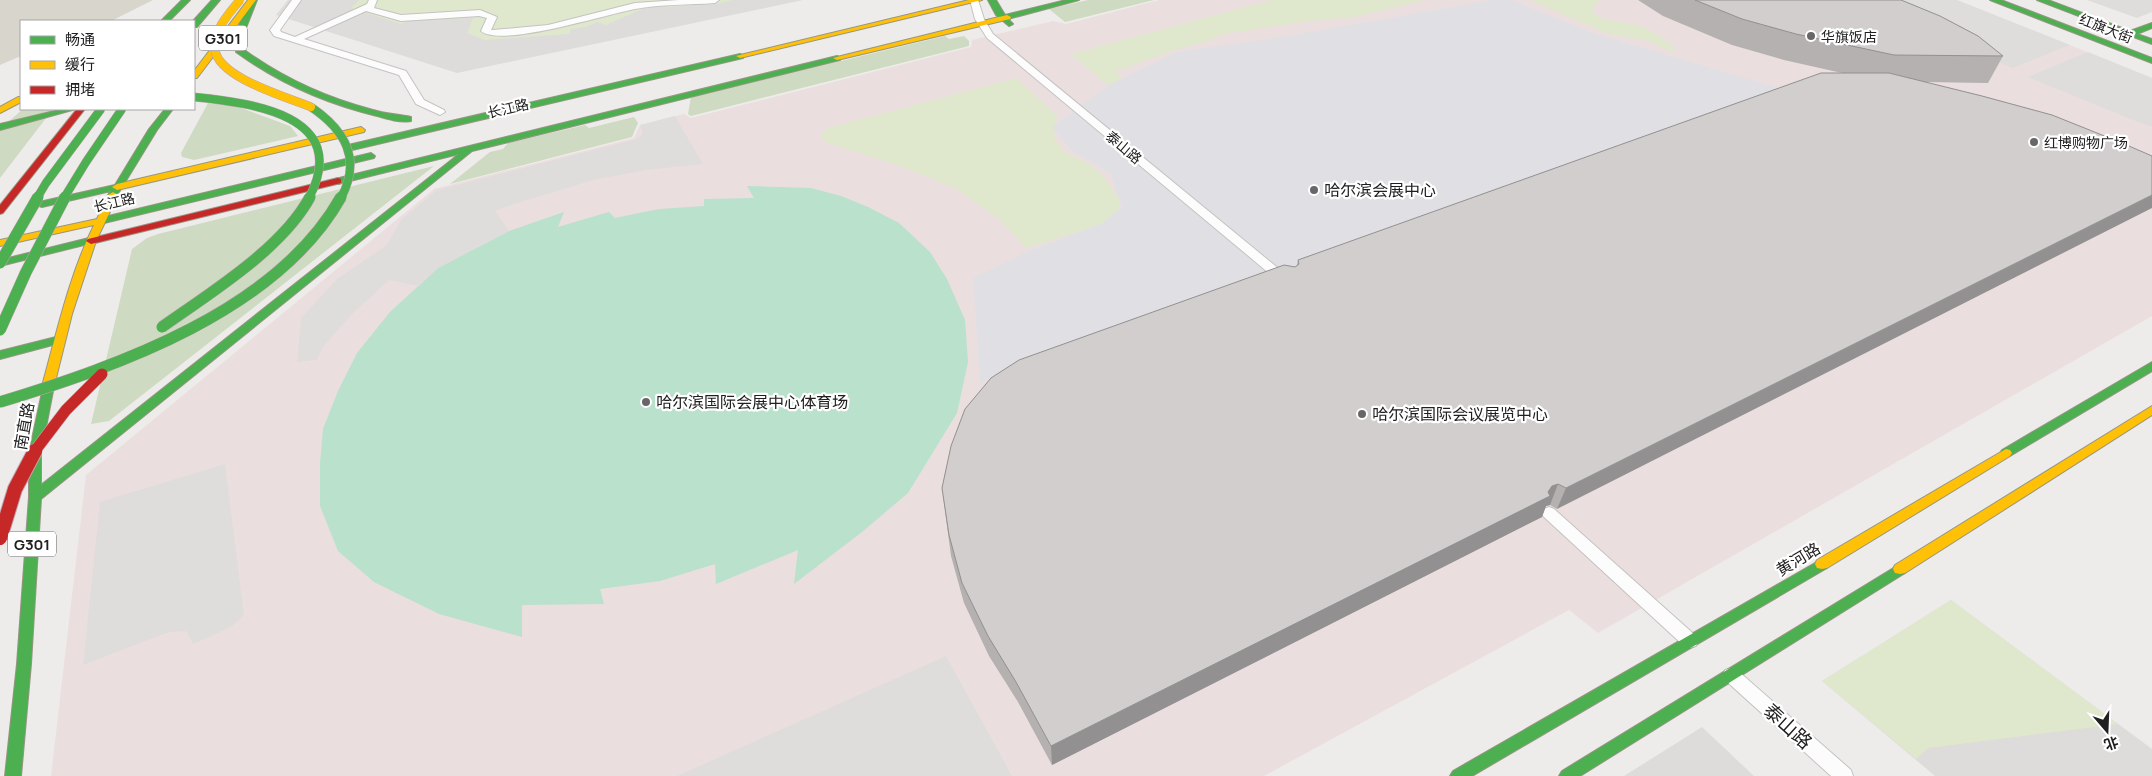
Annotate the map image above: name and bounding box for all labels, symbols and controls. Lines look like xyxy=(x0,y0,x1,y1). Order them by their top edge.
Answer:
street label: 红旗大街 xyxy=(2076,9,2136,47)
legend xyxy=(20,20,195,110)
road number: G301 xyxy=(199,26,247,50)
place label: 华旗饭店 xyxy=(1821,27,1877,46)
text: 畅通 xyxy=(65,29,95,50)
marker: 华旗饭店 xyxy=(1805,30,1817,42)
text: 缓行 xyxy=(65,54,95,75)
text: 拥堵 xyxy=(65,79,95,100)
street label: 长江路 xyxy=(485,94,531,122)
street label: 泰山路 xyxy=(1102,126,1146,168)
place label: 红博购物广场 xyxy=(2044,133,2128,152)
marker: 红博购物广场 xyxy=(2028,136,2040,148)
place label: 哈尔滨会展中心 xyxy=(1324,179,1436,201)
marker: 哈尔滨会展中心 xyxy=(1308,184,1320,196)
street label: 长江路 xyxy=(91,188,137,216)
place label: 哈尔滨国际会展中心体育场 xyxy=(656,391,848,413)
marker: 哈尔滨国际会展中心体育场 xyxy=(640,396,652,408)
street label: 南直路 xyxy=(9,400,39,452)
place label: 哈尔滨国际会议展览中心 xyxy=(1372,403,1548,425)
marker: 哈尔滨国际会议展览中心 xyxy=(1356,408,1368,420)
road number: G301 xyxy=(8,532,56,556)
street label: 黄河路 xyxy=(1772,537,1824,581)
street label: 泰山路 xyxy=(1758,697,1818,755)
north arrow xyxy=(2082,706,2132,756)
text: 北 xyxy=(2102,733,2121,755)

